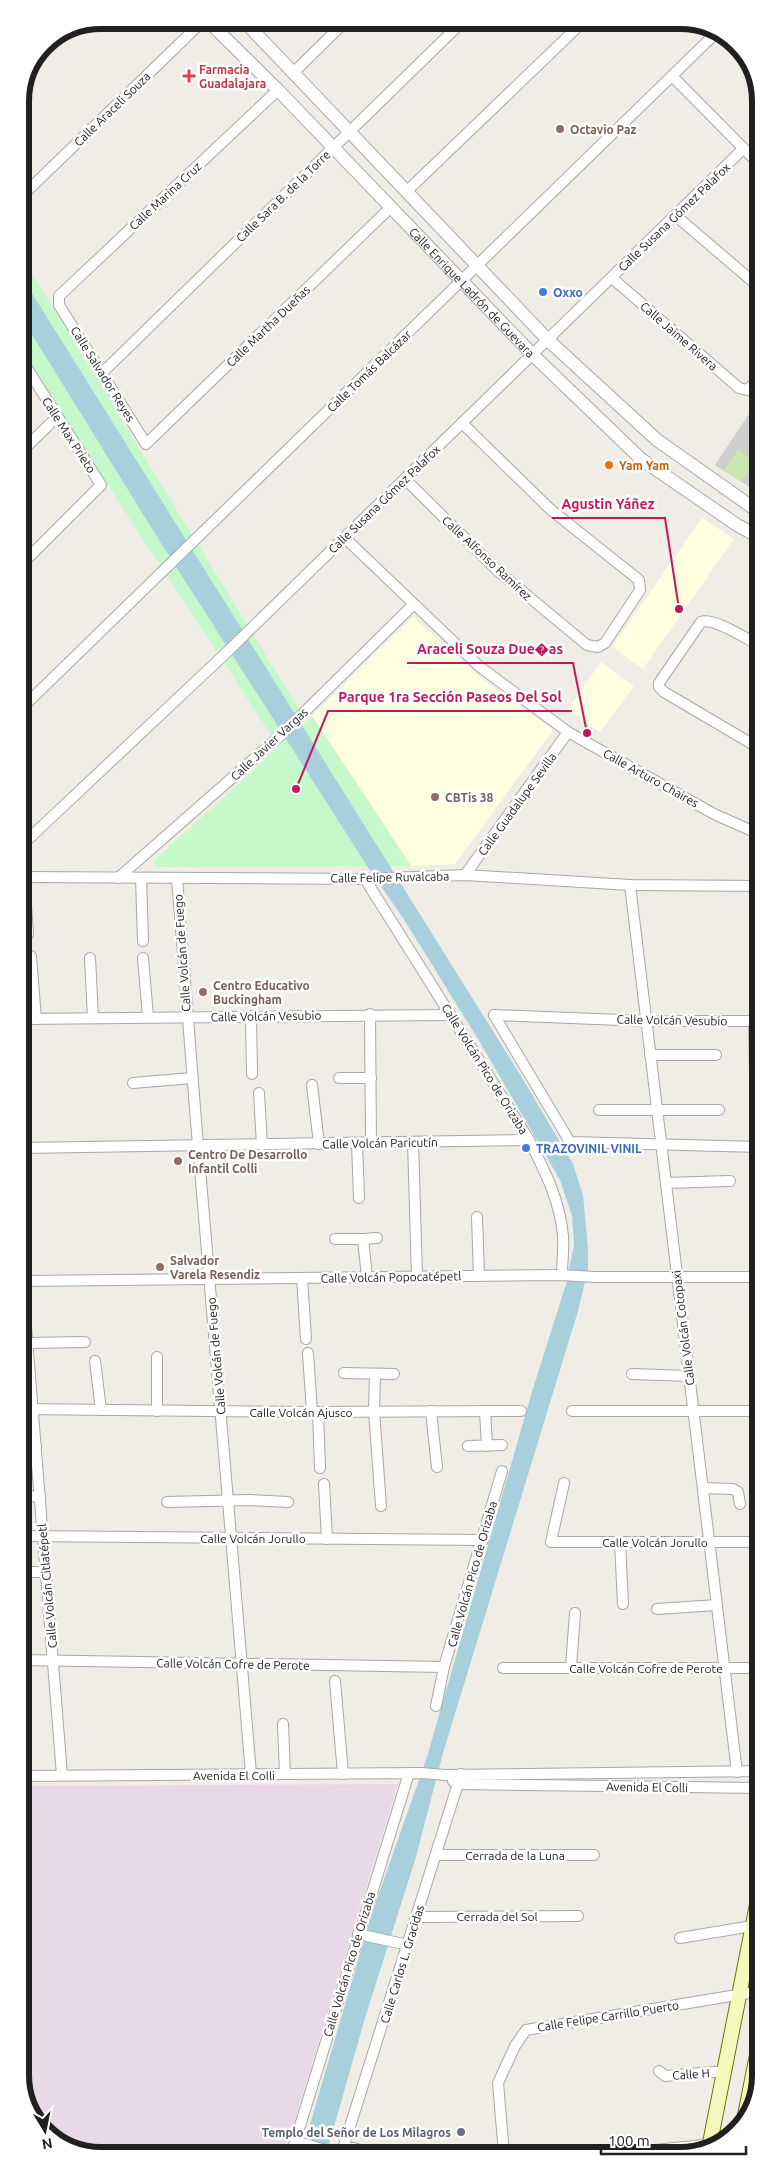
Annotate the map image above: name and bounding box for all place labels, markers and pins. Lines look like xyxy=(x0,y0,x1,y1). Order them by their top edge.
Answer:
place label: Farmacia Guadalajara xyxy=(199,63,266,90)
marker: Farmacia Guadalajara xyxy=(183,70,195,82)
marker: Octavio Paz xyxy=(554,123,566,135)
place label: Octavio Paz xyxy=(570,123,636,136)
marker: Oxxo xyxy=(537,286,549,298)
place label: Oxxo xyxy=(553,286,583,299)
marker: Yam Yam xyxy=(603,459,615,471)
place label: Yam Yam xyxy=(619,459,669,472)
callout: Agustin Yáñez xyxy=(552,489,665,518)
callout: Araceli Souza Due�as xyxy=(407,634,573,663)
callout: Parque 1ra Sección Paseos Del Sol xyxy=(328,682,572,711)
marker: CBTis 38 xyxy=(429,791,441,803)
place label: CBTis 38 xyxy=(445,791,494,804)
place label: Centro Educativo Buckingham xyxy=(213,979,310,1006)
marker: Centro Educativo Buckingham xyxy=(197,986,209,998)
marker: TRAZOVINIL VINIL xyxy=(520,1142,532,1154)
place label: TRAZOVINIL VINIL xyxy=(536,1142,642,1155)
place label: Centro De Desarrollo Infantil Colli xyxy=(188,1148,307,1175)
marker: Centro De Desarrollo Infantil Colli xyxy=(172,1155,184,1167)
place label: Salvador Varela Resendiz xyxy=(170,1254,260,1281)
marker: Salvador Varela Resendiz xyxy=(154,1261,166,1273)
place label: Templo del Señor de Los Milagros xyxy=(262,2126,451,2139)
marker: Templo del Señor de Los Milagros xyxy=(455,2126,467,2138)

